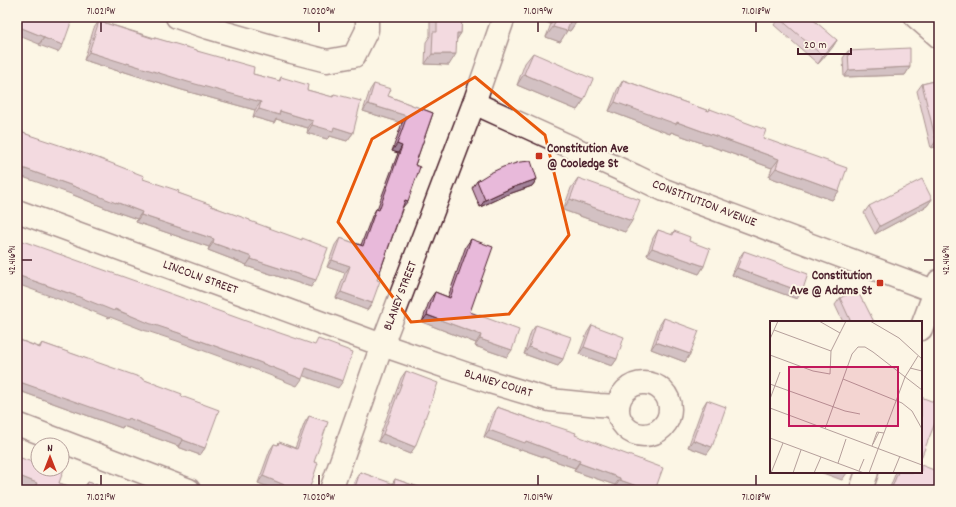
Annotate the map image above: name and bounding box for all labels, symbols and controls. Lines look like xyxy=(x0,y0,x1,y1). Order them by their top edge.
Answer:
text: 71.021°W xyxy=(87,5,116,19)
text: 71.020°W xyxy=(303,5,335,19)
text: 71.019°W xyxy=(524,5,553,19)
text: 71.018°W xyxy=(742,5,770,19)
scale bar xyxy=(798,30,851,56)
text: 20 m xyxy=(804,37,827,54)
place label: Constitution Ave @ Cooledge St xyxy=(547,140,629,174)
marker: Constitution Ave @ Cooledge St xyxy=(534,151,544,161)
street label: CONSTITUTION AVENUE xyxy=(649,175,759,233)
text: 42.416°N xyxy=(6,245,20,275)
text: 42.416°N xyxy=(940,245,954,275)
street label: LINCOLN STREET xyxy=(160,256,240,300)
street label: BLANEY STREET xyxy=(379,259,423,333)
place label: Constitution Ave @ Adams St xyxy=(790,267,872,301)
marker: Constitution Ave @ Adams St xyxy=(875,278,885,288)
inset map xyxy=(770,321,922,473)
street label: BLANEY COURT xyxy=(462,365,534,403)
north arrow xyxy=(30,437,70,477)
text: N xyxy=(47,441,53,457)
text: 71.021°W xyxy=(87,491,116,505)
text: 71.020°W xyxy=(303,491,335,505)
text: 71.019°W xyxy=(524,491,553,505)
text: 71.018°W xyxy=(742,491,770,505)

